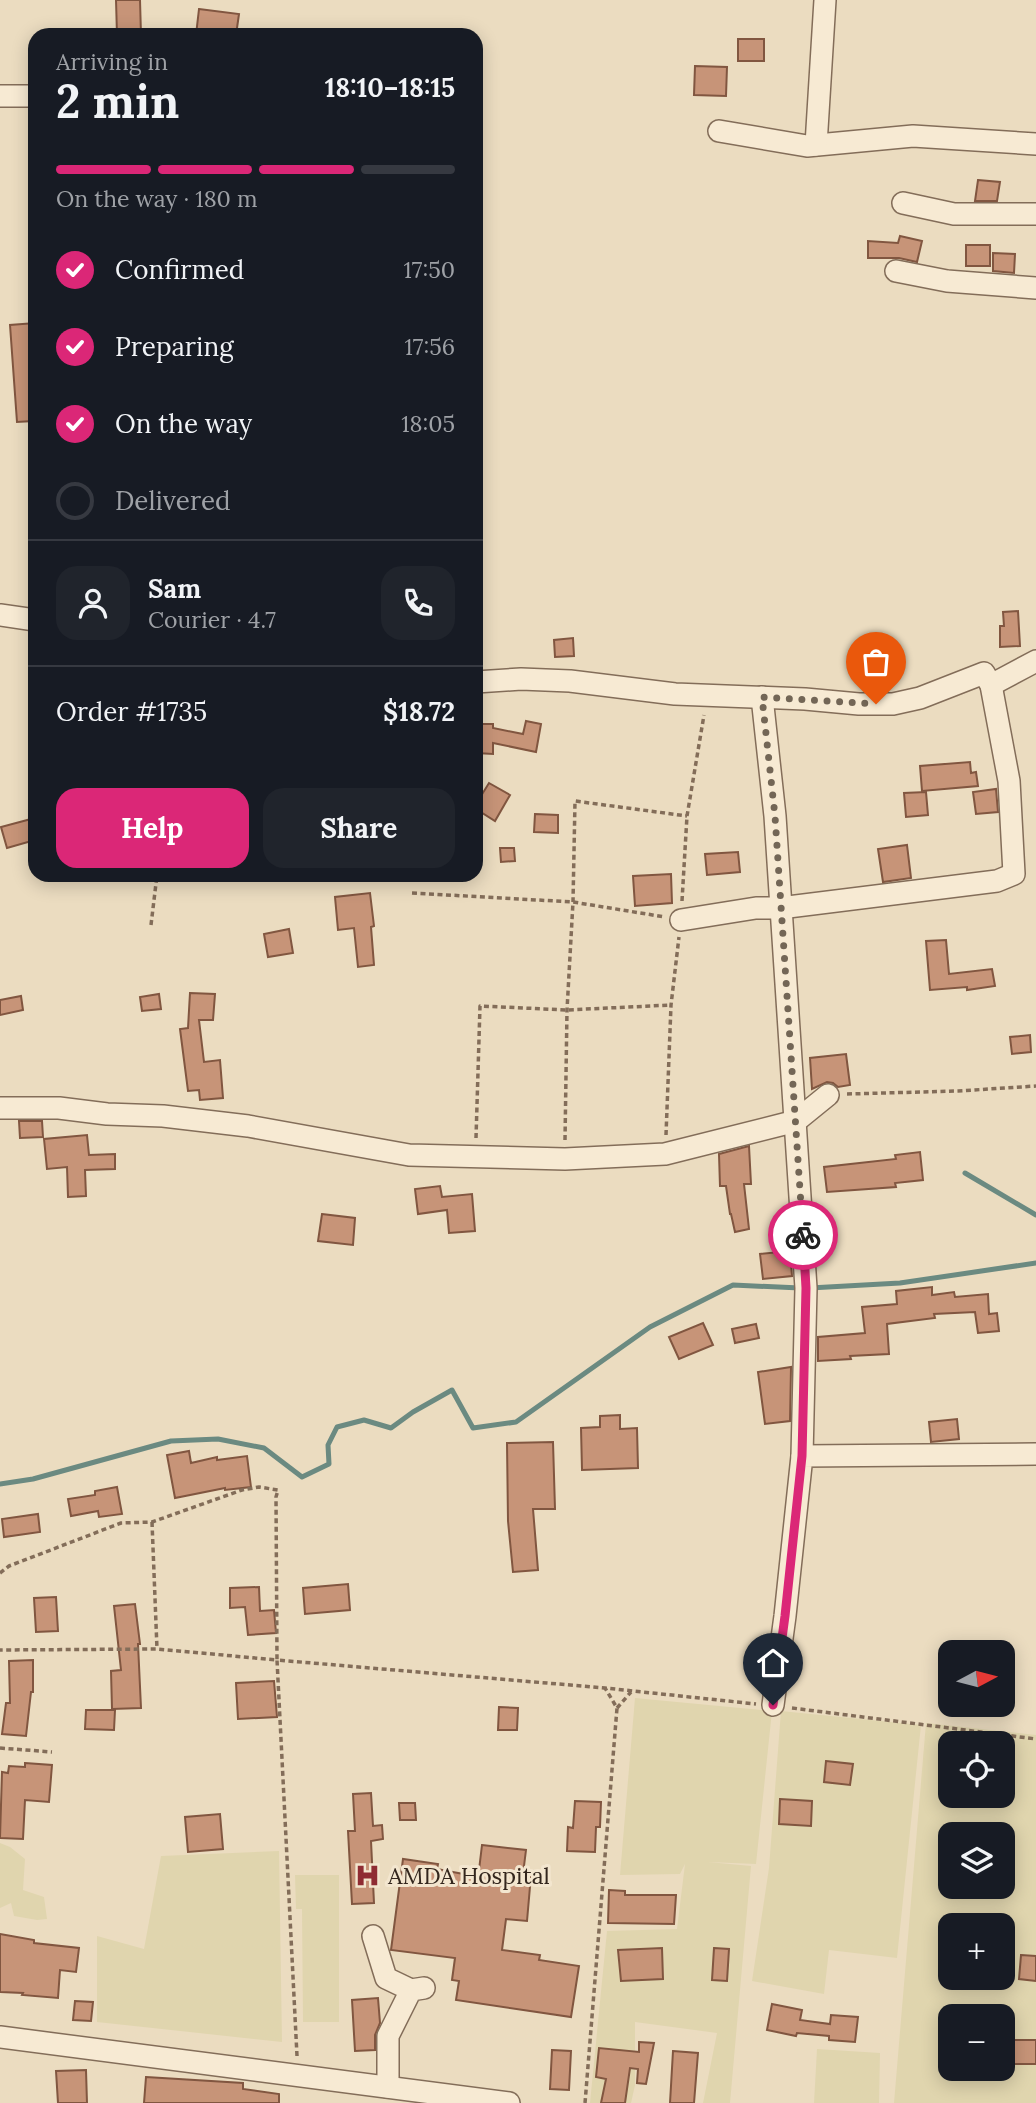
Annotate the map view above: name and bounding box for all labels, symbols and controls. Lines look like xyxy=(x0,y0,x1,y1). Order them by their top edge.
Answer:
text: Arriving in xyxy=(56,47,168,76)
text: 18:10–18:15 xyxy=(325,71,455,104)
text: 2 min xyxy=(56,72,179,131)
text: On the way · 180 m xyxy=(56,184,257,213)
icon: check xyxy=(56,251,94,289)
text: Confirmed xyxy=(115,253,244,286)
text: 17:50 xyxy=(403,255,455,284)
icon: check xyxy=(56,328,94,366)
text: Preparing xyxy=(115,330,234,363)
text: 17:56 xyxy=(404,332,455,361)
icon: check xyxy=(56,405,94,443)
text: On the way xyxy=(115,407,252,440)
text: 18:05 xyxy=(401,409,455,438)
text: Delivered xyxy=(115,484,231,517)
button: person xyxy=(56,566,130,640)
button: phone xyxy=(381,566,455,640)
text: Sam xyxy=(148,572,201,605)
text: Courier · 4.7 xyxy=(148,605,276,634)
pin xyxy=(846,632,906,704)
icon: bag xyxy=(857,643,895,681)
text: Order #1735 xyxy=(56,695,207,728)
text: $18.72 xyxy=(383,695,455,728)
button: Help xyxy=(56,788,249,868)
button: Share xyxy=(263,788,455,868)
courier xyxy=(768,1200,838,1270)
icon: bike xyxy=(784,1216,822,1254)
pin xyxy=(743,1633,803,1705)
north arrow xyxy=(938,1640,1015,1717)
map controls xyxy=(938,1640,1015,2081)
icon: home xyxy=(754,1644,792,1682)
button: locate xyxy=(938,1731,1015,1808)
button: layers xyxy=(938,1822,1015,1899)
hospital icon: AMDA Hospital xyxy=(354,1861,382,1889)
place label: AMDA Hospital xyxy=(387,1861,550,1890)
button: + xyxy=(938,1913,1015,1990)
button: − xyxy=(938,2004,1015,2081)

